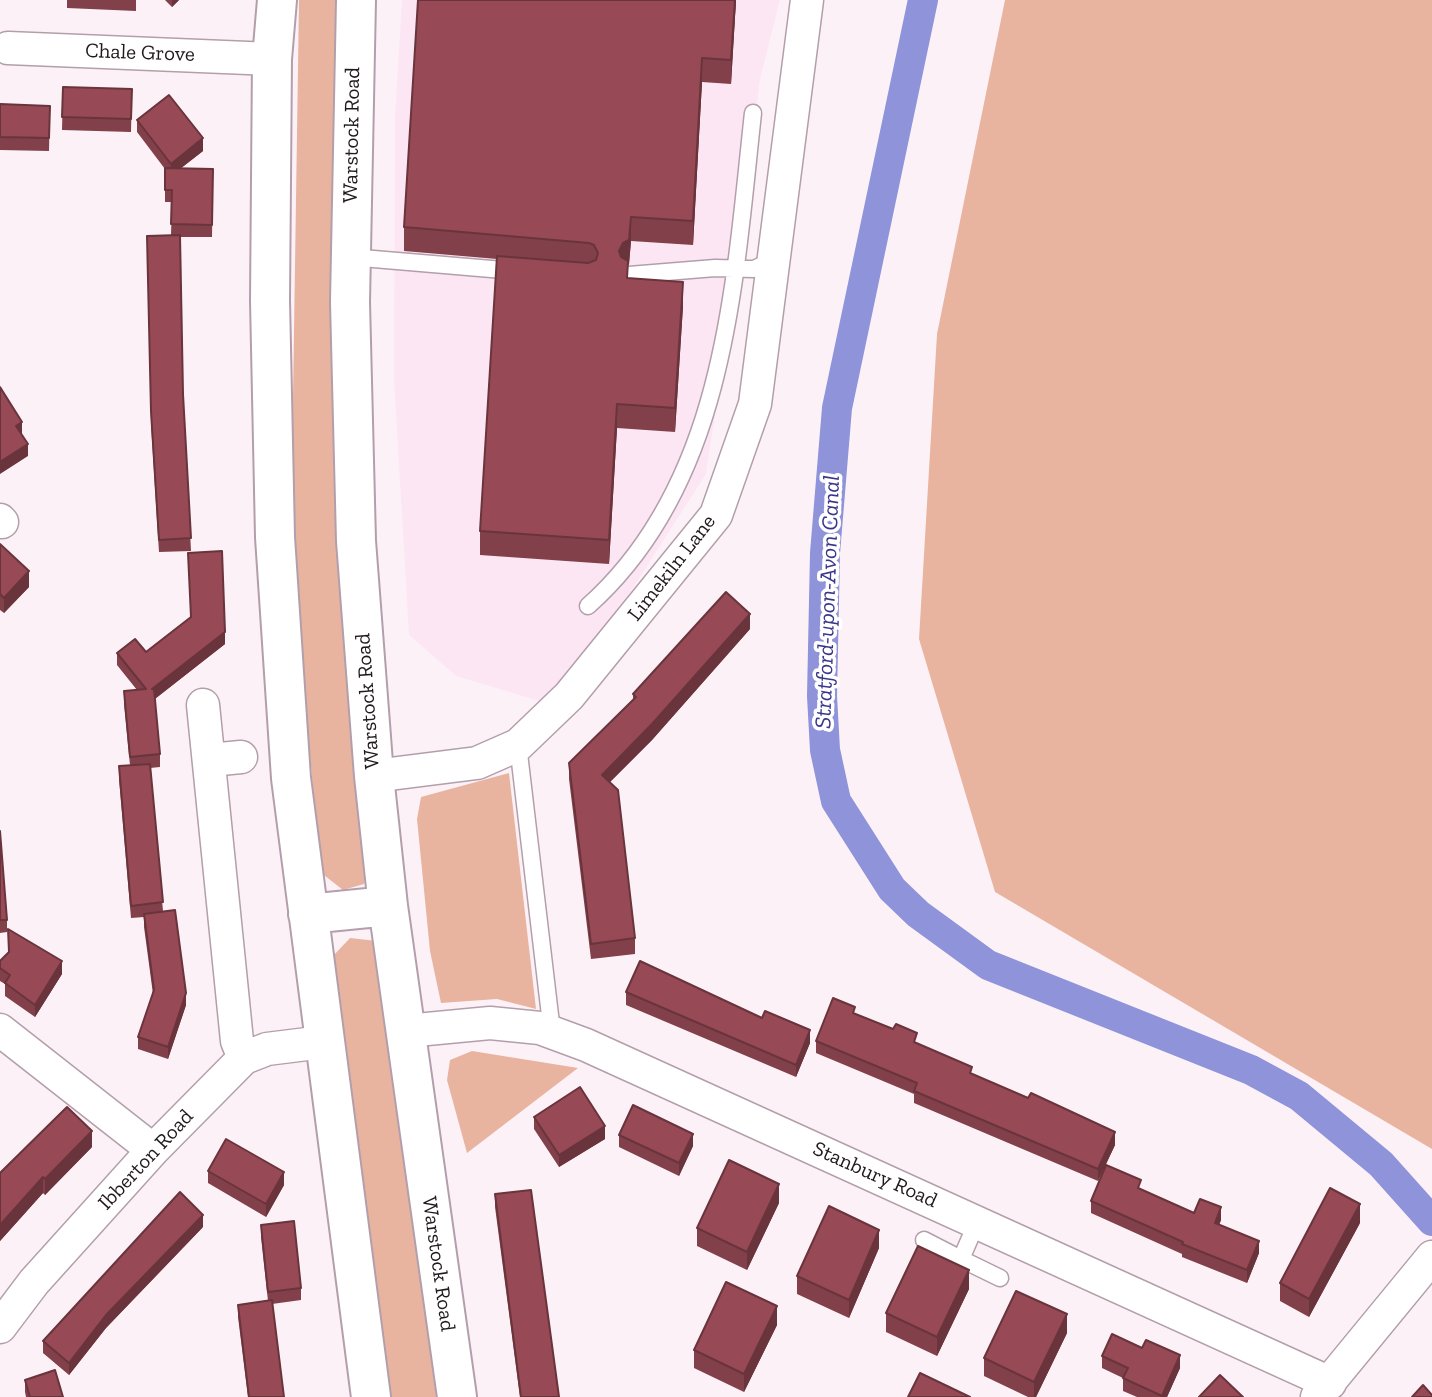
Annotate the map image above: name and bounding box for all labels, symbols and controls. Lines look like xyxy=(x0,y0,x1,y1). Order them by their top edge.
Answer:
street label: Chale Grove xyxy=(85,38,195,68)
street label: Warstock Road xyxy=(338,67,366,203)
water label: Stratford-upon-Avon Canal xyxy=(810,475,846,729)
street label: Limekiln Lane xyxy=(623,510,721,626)
street label: Warstock Road xyxy=(351,632,385,770)
street label: Ibberton Road xyxy=(93,1104,199,1216)
street label: Stanbury Road xyxy=(809,1136,941,1214)
street label: Warstock Road xyxy=(416,1195,460,1333)

